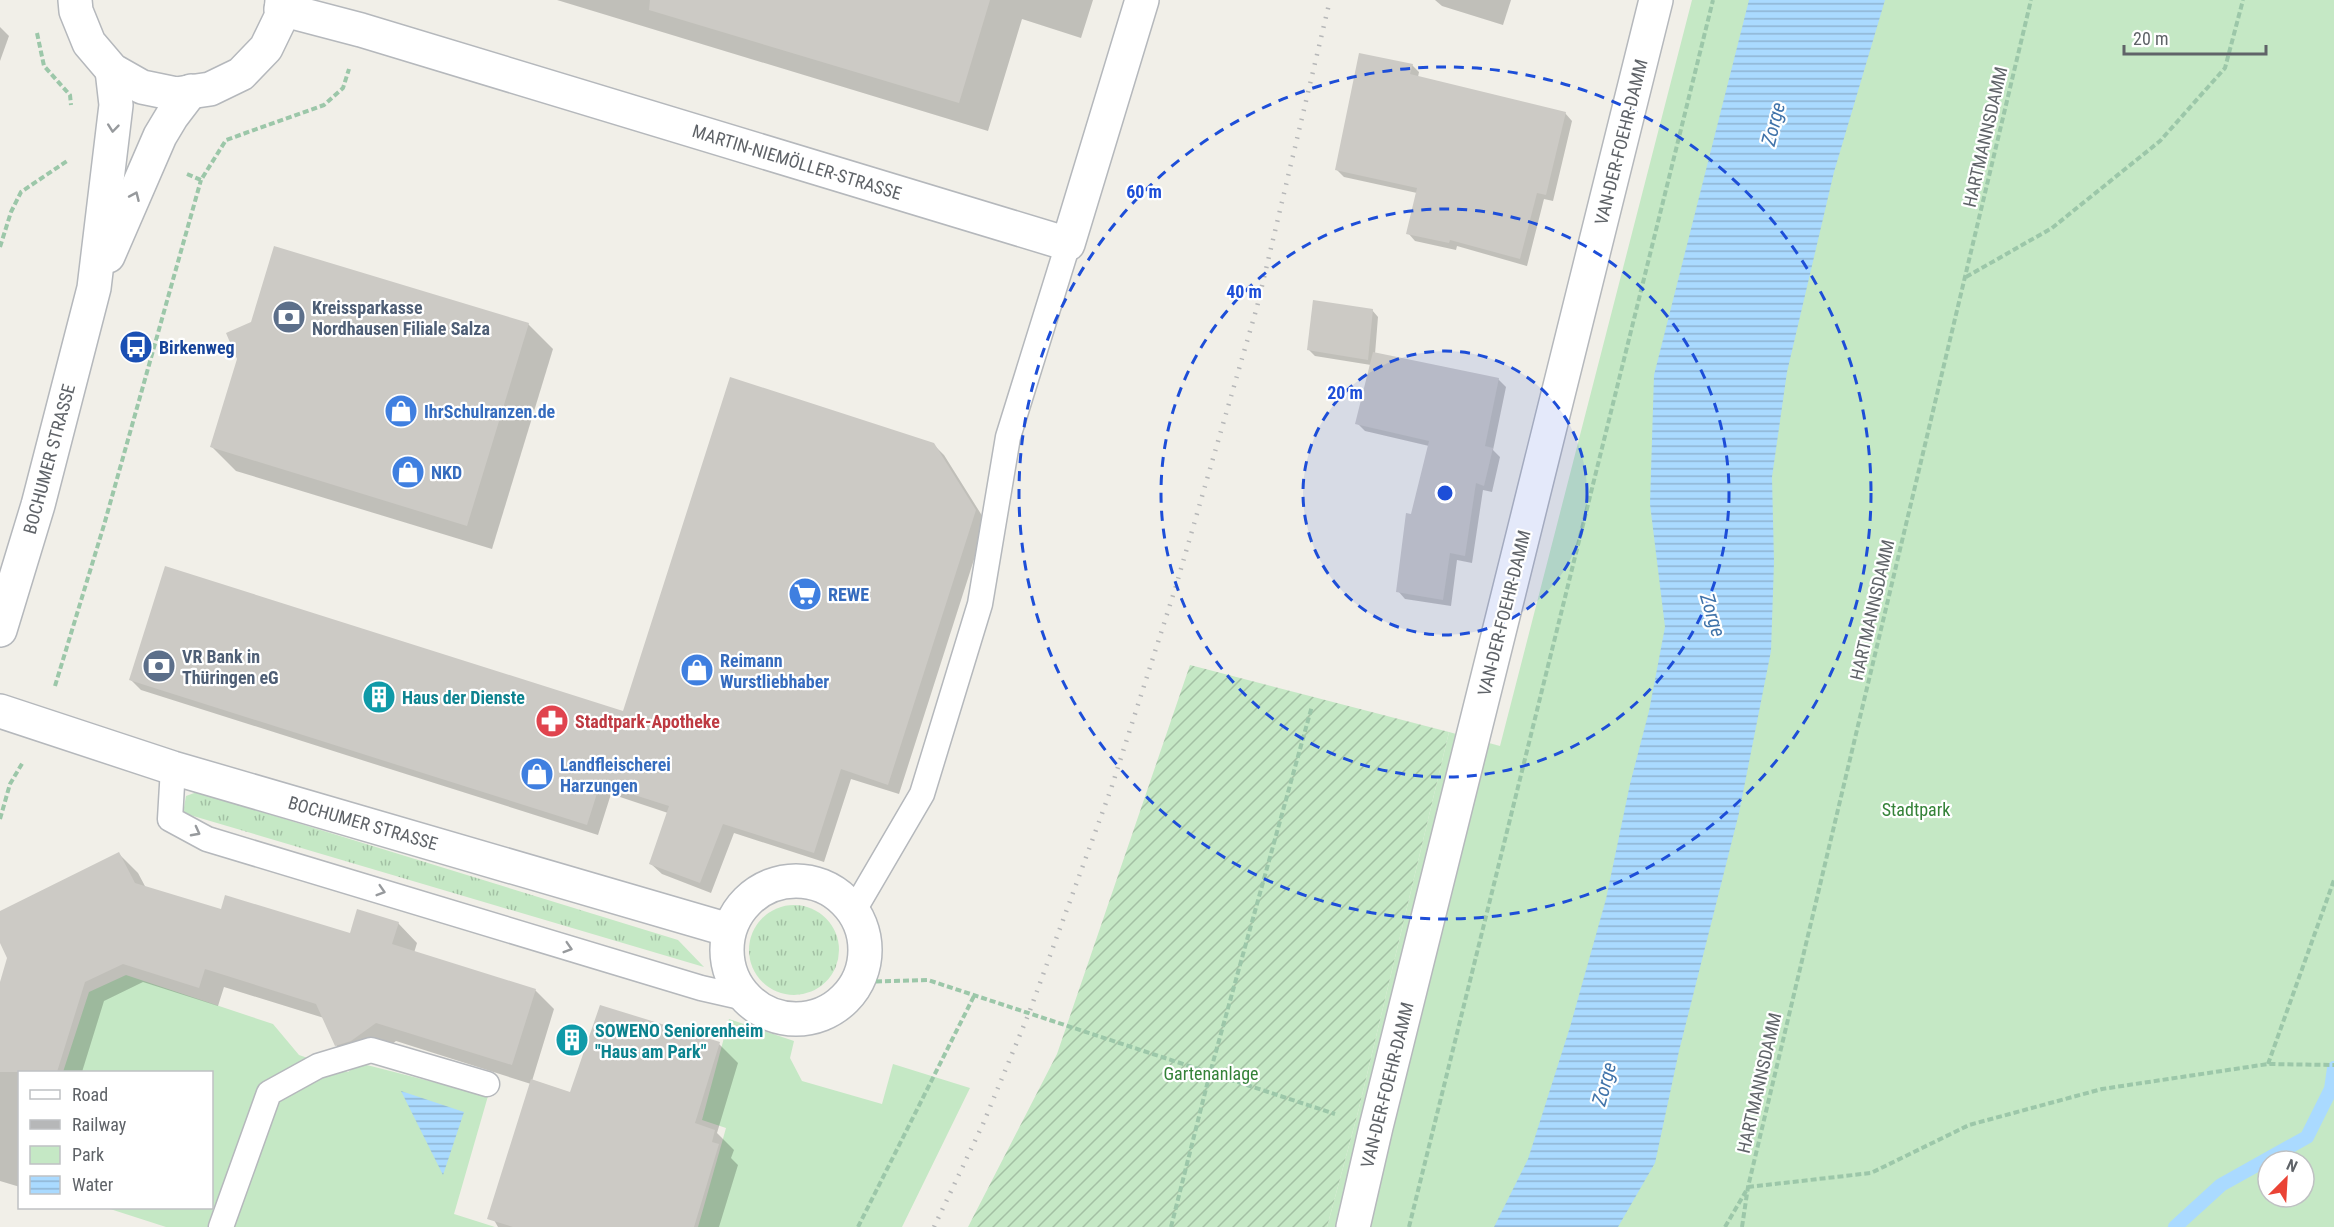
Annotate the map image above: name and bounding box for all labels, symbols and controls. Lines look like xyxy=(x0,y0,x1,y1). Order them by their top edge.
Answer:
scale bar xyxy=(2124,18,2266,56)
text: 20 m xyxy=(2133,28,2168,49)
street label: VAN-DER-FOEHR-DAMM xyxy=(1590,57,1652,227)
street label: HARTMANNSDAMM xyxy=(1959,65,2011,209)
water label: Zorge xyxy=(1756,100,1790,149)
street label: MARTIN-NIEMÖLLER-STRASSE xyxy=(690,120,904,204)
one-way arrow xyxy=(108,123,120,132)
text: 60 m xyxy=(1126,181,1162,202)
one-way arrow xyxy=(127,191,139,202)
text: 40 m xyxy=(1226,281,1262,302)
place label: Kreissparkasse Nordhausen Filiale Salza xyxy=(312,297,490,339)
bank icon: Kreissparkasse Nordhausen Filiale Salza xyxy=(271,299,307,335)
bus stop icon: Birkenweg xyxy=(118,329,154,365)
place label: Birkenweg xyxy=(159,337,235,358)
street label: BOCHUMER STRASSE xyxy=(19,382,79,536)
text: 20 m xyxy=(1327,382,1363,403)
shop icon: IhrSchulranzen.de xyxy=(383,393,419,429)
place label: IhrSchulranzen.de xyxy=(424,401,556,422)
shop icon: NKD xyxy=(390,454,426,490)
place label: NKD xyxy=(431,462,462,483)
centre of rings xyxy=(1435,483,1455,503)
street label: VAN-DER-FOEHR-DAMM xyxy=(1473,528,1535,698)
street label: HARTMANNSDAMM xyxy=(1846,538,1898,682)
supermarket icon: REWE xyxy=(787,576,823,612)
place label: REWE xyxy=(828,584,869,605)
water label: Zorge xyxy=(1695,589,1731,640)
place label: VR Bank in Thüringen eG xyxy=(182,646,279,688)
bank icon: VR Bank in Thüringen eG xyxy=(141,648,177,684)
place label: Reimann Wurstliebhaber xyxy=(720,650,829,692)
shop icon: Reimann Wurstliebhaber xyxy=(679,652,715,688)
building icon: Haus der Dienste xyxy=(361,679,397,715)
place label: Haus der Dienste xyxy=(402,687,525,708)
pharmacy icon: Stadtpark-Apotheke xyxy=(534,703,570,739)
place label: Stadtpark-Apotheke xyxy=(575,711,720,732)
place label: Landfleischerei Harzungen xyxy=(560,754,671,796)
shop icon: Landfleischerei Harzungen xyxy=(519,756,555,792)
street label: BOCHUMER STRASSE xyxy=(286,792,440,854)
park label: Stadtpark xyxy=(1882,799,1950,820)
one-way arrow xyxy=(190,825,200,836)
one-way arrow xyxy=(375,884,386,896)
one-way arrow xyxy=(562,941,573,953)
street label: VAN-DER-FOEHR-DAMM xyxy=(1356,1000,1418,1170)
street label: HARTMANNSDAMM xyxy=(1733,1011,1785,1155)
place label: SOWENO Seniorenheim "Haus am Park" xyxy=(595,1020,763,1062)
building icon: SOWENO Seniorenheim "Haus am Park" xyxy=(554,1022,590,1058)
water label: Zorge xyxy=(1586,1060,1621,1109)
park label: Gartenanlage xyxy=(1163,1063,1259,1084)
legend xyxy=(18,1071,213,1209)
text: Road xyxy=(72,1084,108,1105)
text: Railway xyxy=(72,1114,127,1135)
text: Park xyxy=(72,1144,104,1165)
north arrow xyxy=(2256,1149,2316,1209)
text: N xyxy=(2284,1155,2300,1176)
text: Water xyxy=(72,1174,114,1195)

